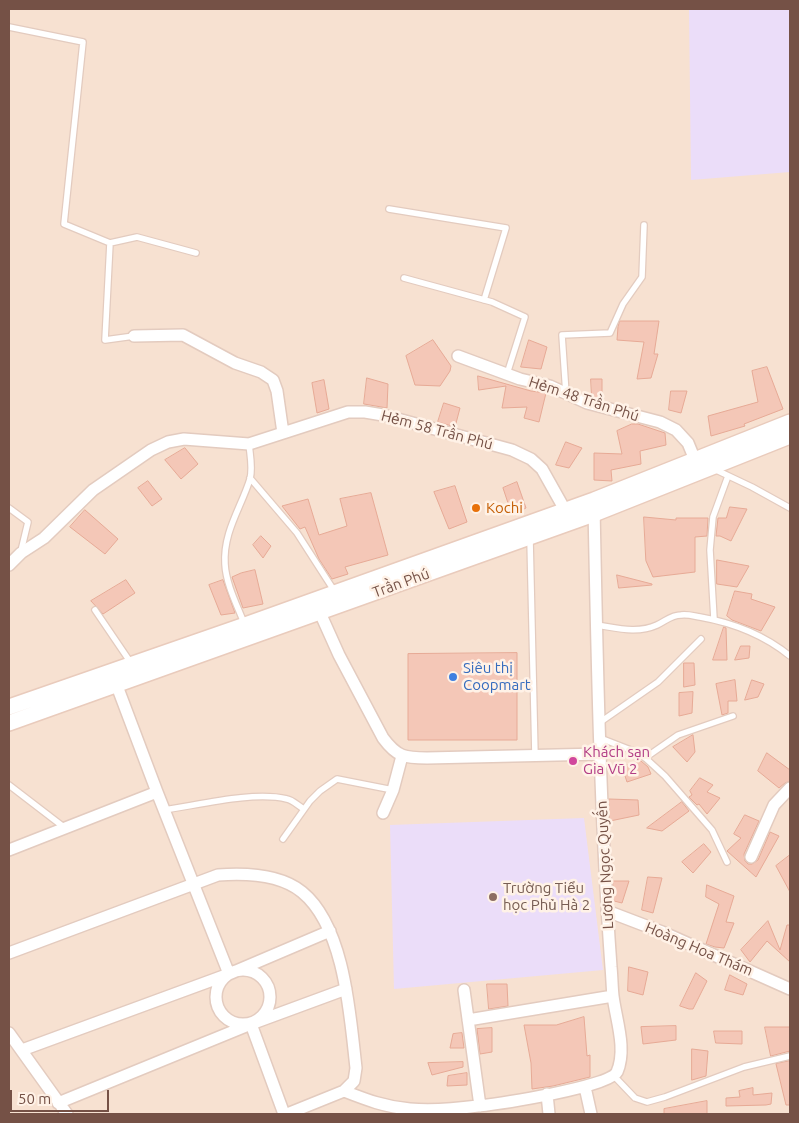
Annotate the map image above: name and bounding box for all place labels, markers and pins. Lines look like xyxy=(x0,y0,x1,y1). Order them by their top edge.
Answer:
place label: Kochi xyxy=(486,499,523,517)
marker: Kochi xyxy=(470,502,482,514)
place label: Siêu thị Coopmart xyxy=(463,659,531,694)
marker: Siêu thị Coopmart xyxy=(447,671,459,683)
place label: Khách sạn Gia Vũ 2 xyxy=(583,743,650,778)
marker: Khách sạn Gia Vũ 2 xyxy=(567,755,579,767)
place label: Trường Tiểu học Phủ Hà 2 xyxy=(503,879,590,914)
marker: Trường Tiểu học Phủ Hà 2 xyxy=(487,891,499,903)

